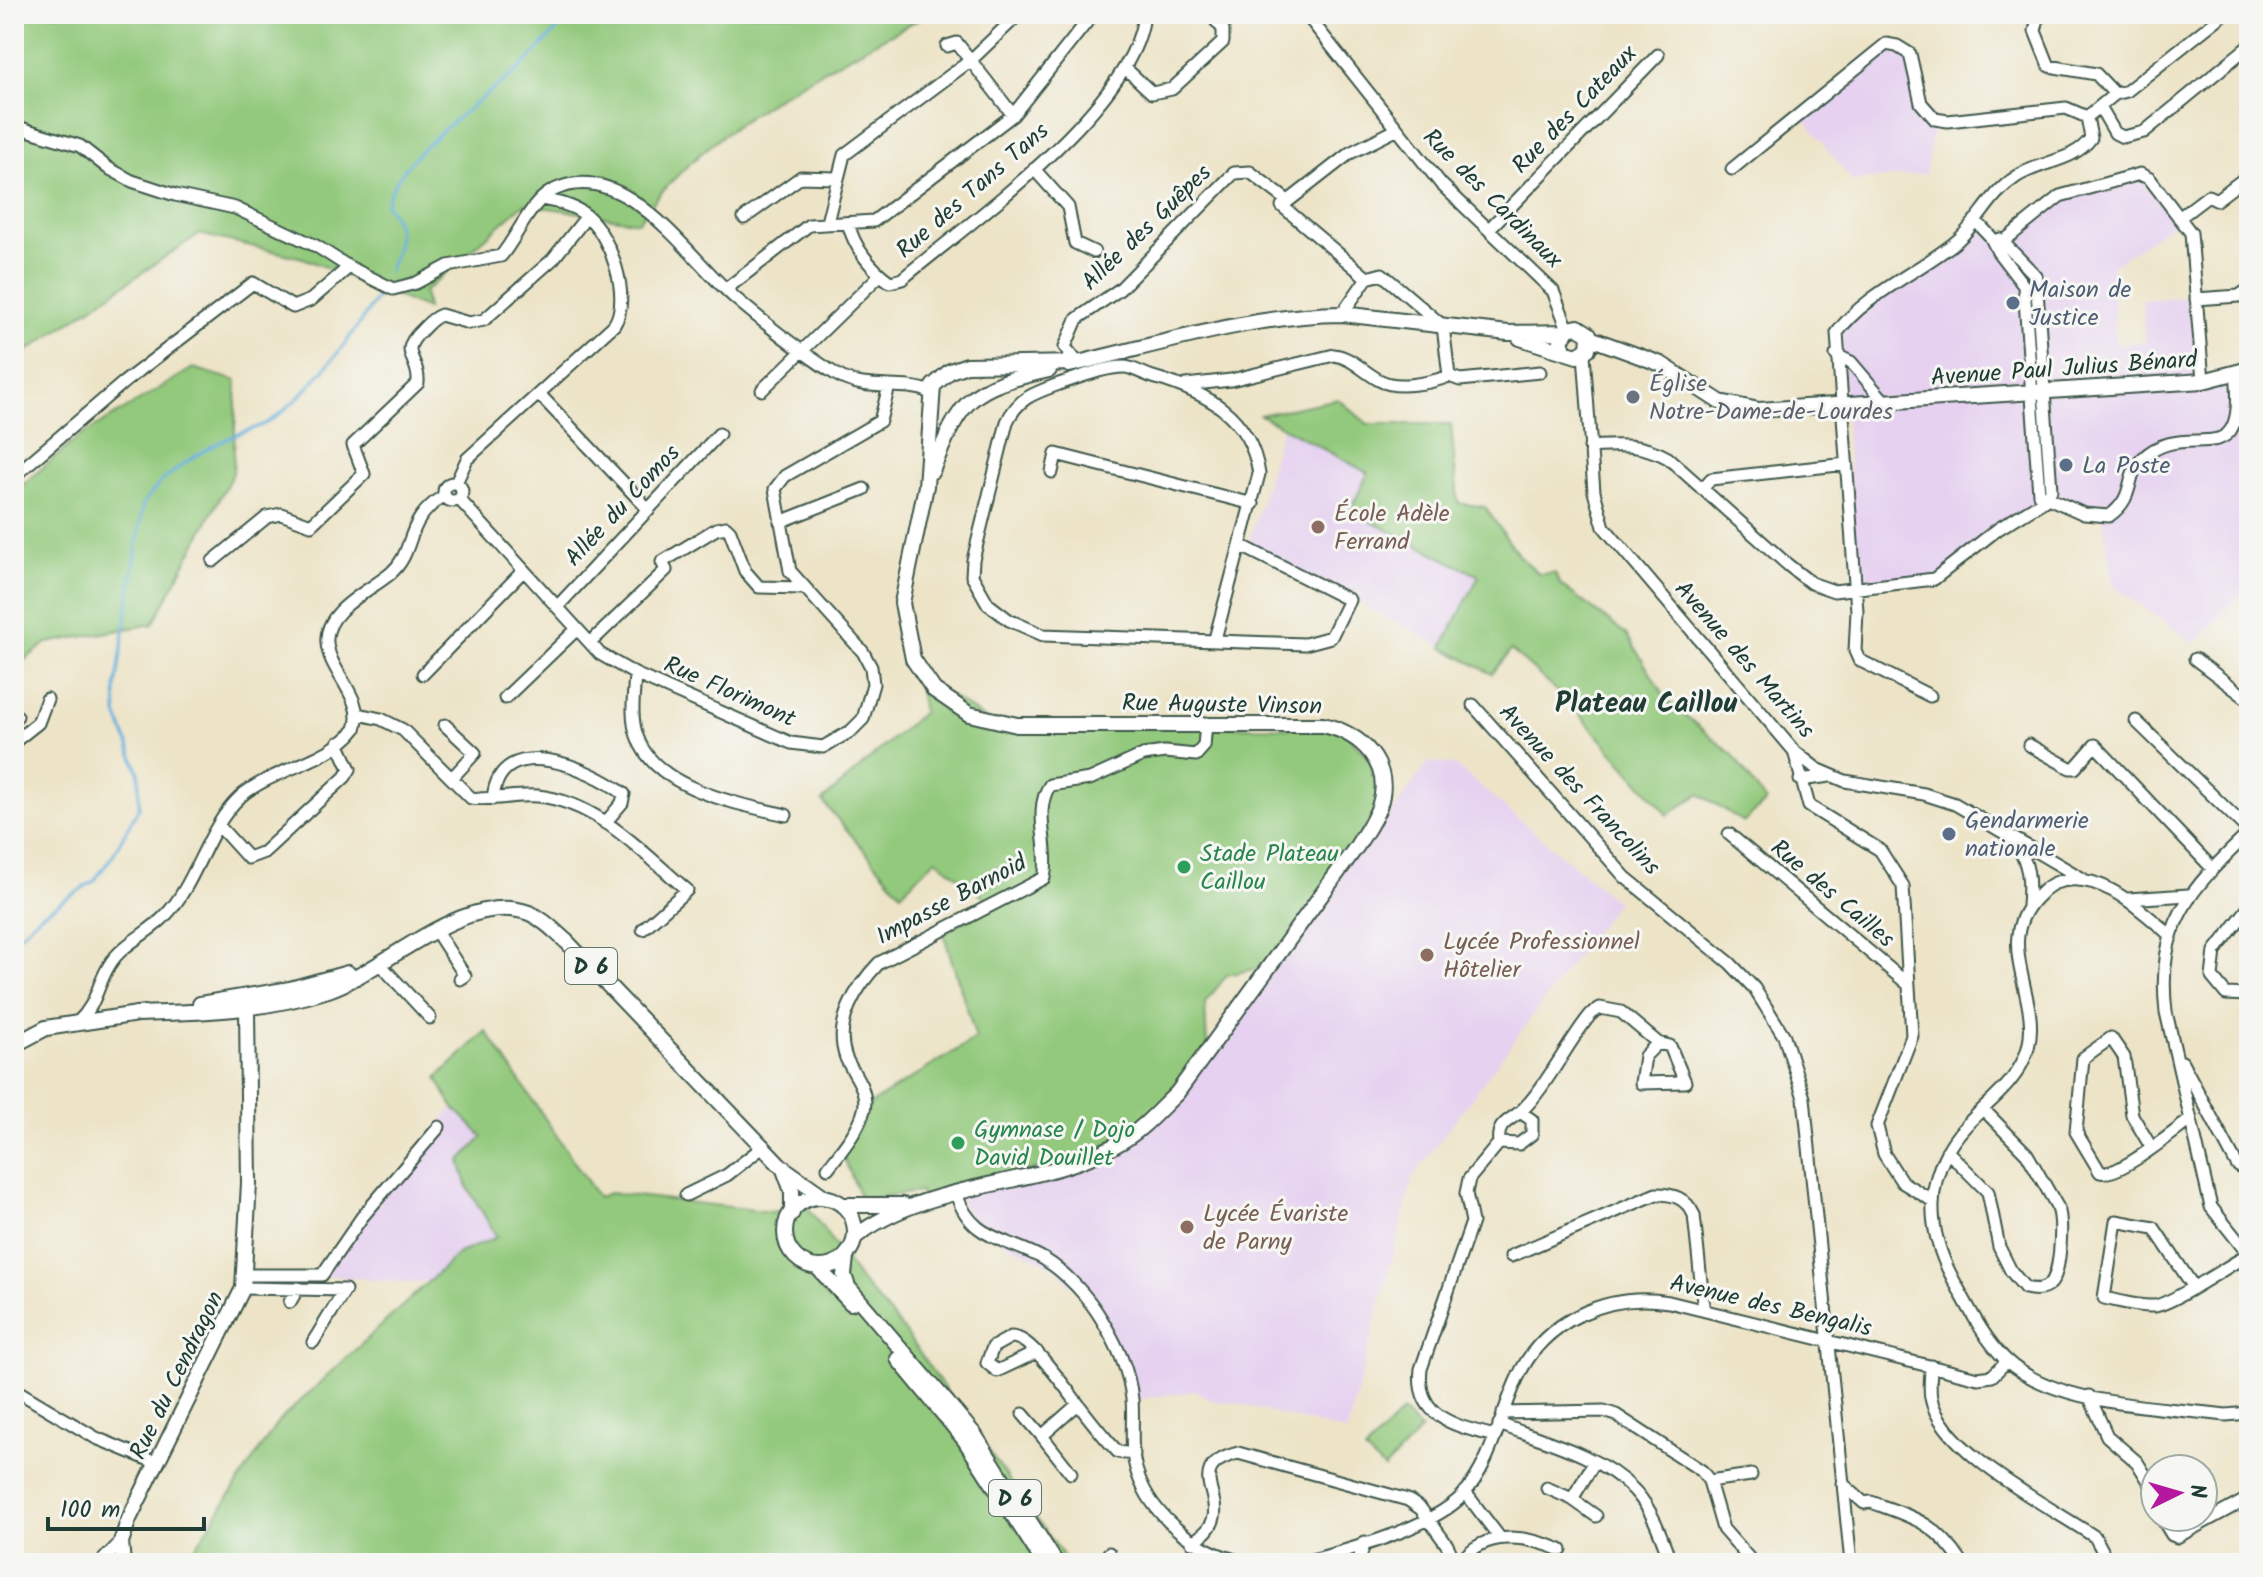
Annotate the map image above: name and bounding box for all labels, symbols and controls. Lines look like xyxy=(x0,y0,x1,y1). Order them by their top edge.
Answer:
street label: Rue des Cateaux xyxy=(1503,36,1648,184)
street label: Rue des Tans Tans xyxy=(888,113,1058,269)
street label: Rue des Cardinaux xyxy=(1412,120,1572,279)
street label: Allée des Guêpes xyxy=(1073,155,1221,301)
place label: Maison de Justice xyxy=(2029,271,2131,338)
marker: Maison de Justice xyxy=(2004,294,2022,312)
street label: Avenue Paul Julius Bénard xyxy=(1929,341,2200,398)
place label: Église Notre-Dame-de-Lourdes xyxy=(1649,365,1893,432)
marker: Église Notre-Dame-de-Lourdes xyxy=(1624,388,1642,406)
street label: Allée du Comos xyxy=(556,436,691,576)
place label: La Poste xyxy=(2082,447,2170,486)
marker: La Poste xyxy=(2057,456,2075,474)
place label: École Adèle Ferrand xyxy=(1334,495,1450,562)
marker: École Adèle Ferrand xyxy=(1309,518,1327,536)
street label: Avenue des Martins xyxy=(1664,572,1824,748)
street label: Rue Florimont xyxy=(657,646,802,739)
district label: Plateau Caillou xyxy=(1555,682,1737,727)
street label: Rue Auguste Vinson xyxy=(1122,684,1322,727)
street label: Avenue des Francolins xyxy=(1488,695,1669,885)
place label: Gendarmerie nationale xyxy=(1965,802,2089,869)
marker: Gendarmerie nationale xyxy=(1940,825,1958,843)
street label: Rue des Cailles xyxy=(1761,830,1903,958)
place label: Stade Plateau Caillou xyxy=(1200,835,1339,902)
street label: Impasse Barnoid xyxy=(869,844,1035,957)
marker: Stade Plateau Caillou xyxy=(1175,858,1193,876)
place label: Lycée Professionnel Hôtelier xyxy=(1443,923,1640,990)
marker: Lycée Professionnel Hôtelier xyxy=(1418,946,1436,964)
road number: D 6 xyxy=(565,948,617,984)
place label: Gymnase / Dojo David Douillet xyxy=(974,1111,1135,1178)
marker: Gymnase / Dojo David Douillet xyxy=(949,1134,967,1152)
place label: Lycée Évariste de Parny xyxy=(1203,1195,1349,1262)
marker: Lycée Évariste de Parny xyxy=(1178,1218,1196,1236)
street label: Avenue des Bengalis xyxy=(1666,1264,1876,1349)
street label: Rue du Cendragon xyxy=(120,1285,235,1467)
north arrow xyxy=(2139,1453,2219,1533)
road number: D 6 xyxy=(989,1480,1041,1516)
scale bar xyxy=(48,1481,204,1531)
text: N xyxy=(2178,1483,2214,1500)
text: 100 m xyxy=(60,1491,120,1530)

